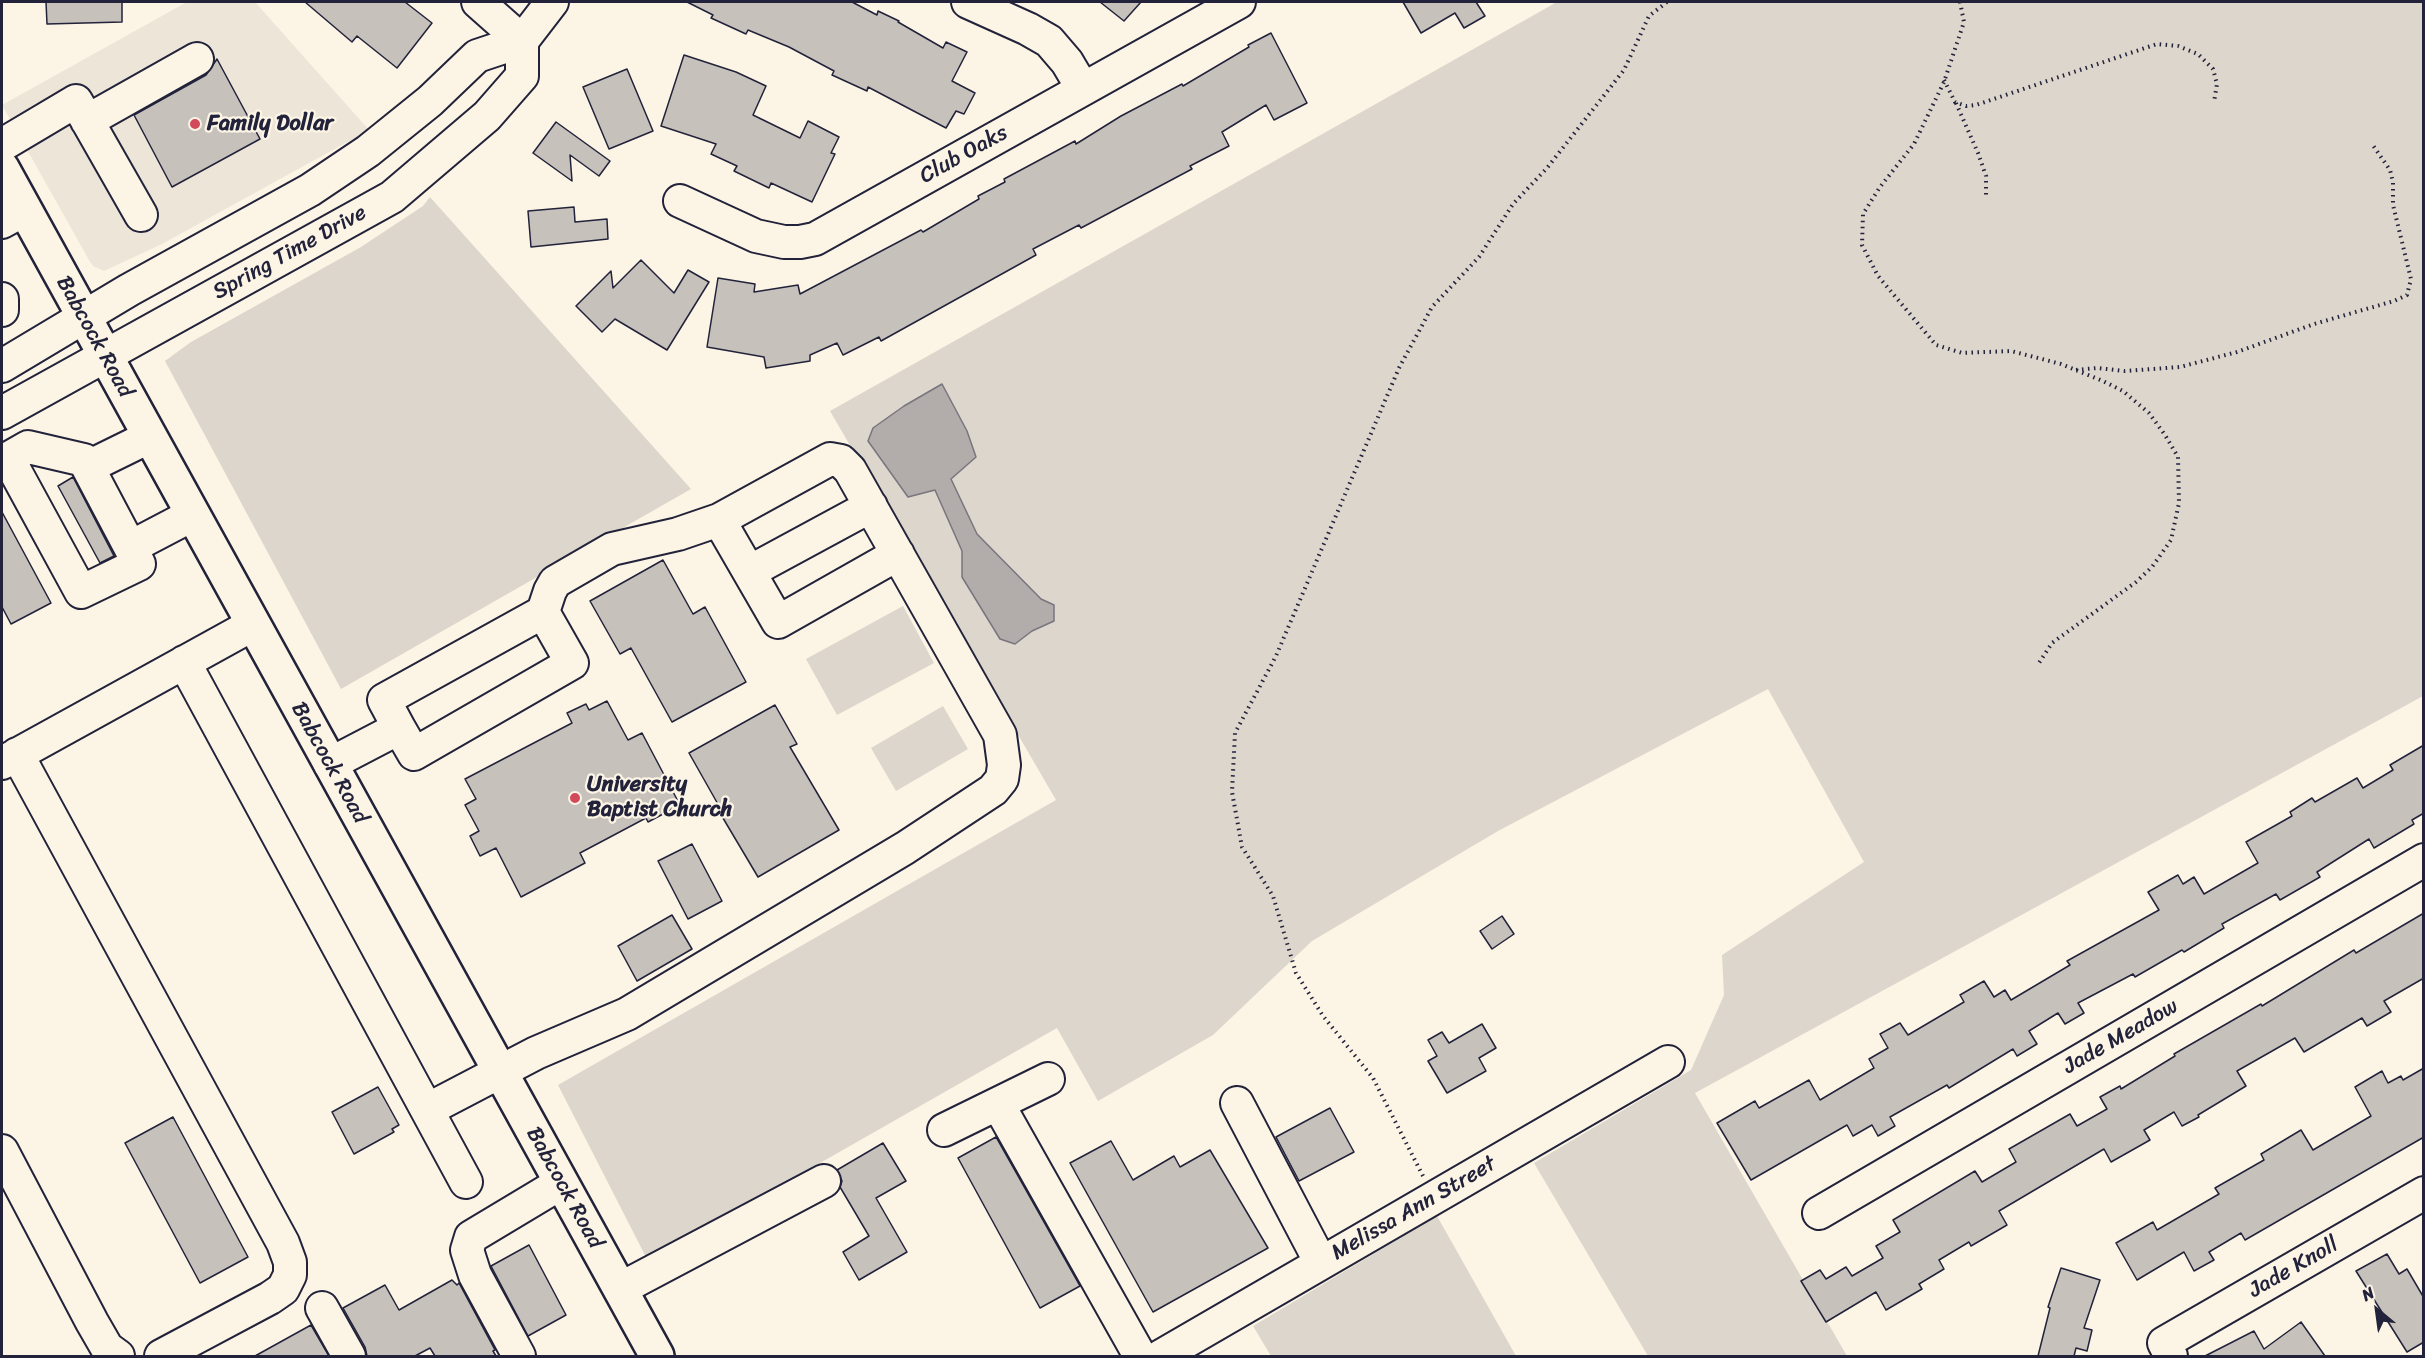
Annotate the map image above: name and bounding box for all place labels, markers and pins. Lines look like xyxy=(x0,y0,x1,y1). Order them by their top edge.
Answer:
place label: Family Dollar xyxy=(207,111,333,137)
marker: Family Dollar xyxy=(188,117,202,131)
place label: University Baptist Church xyxy=(587,772,732,824)
marker: University Baptist Church xyxy=(568,791,582,805)

